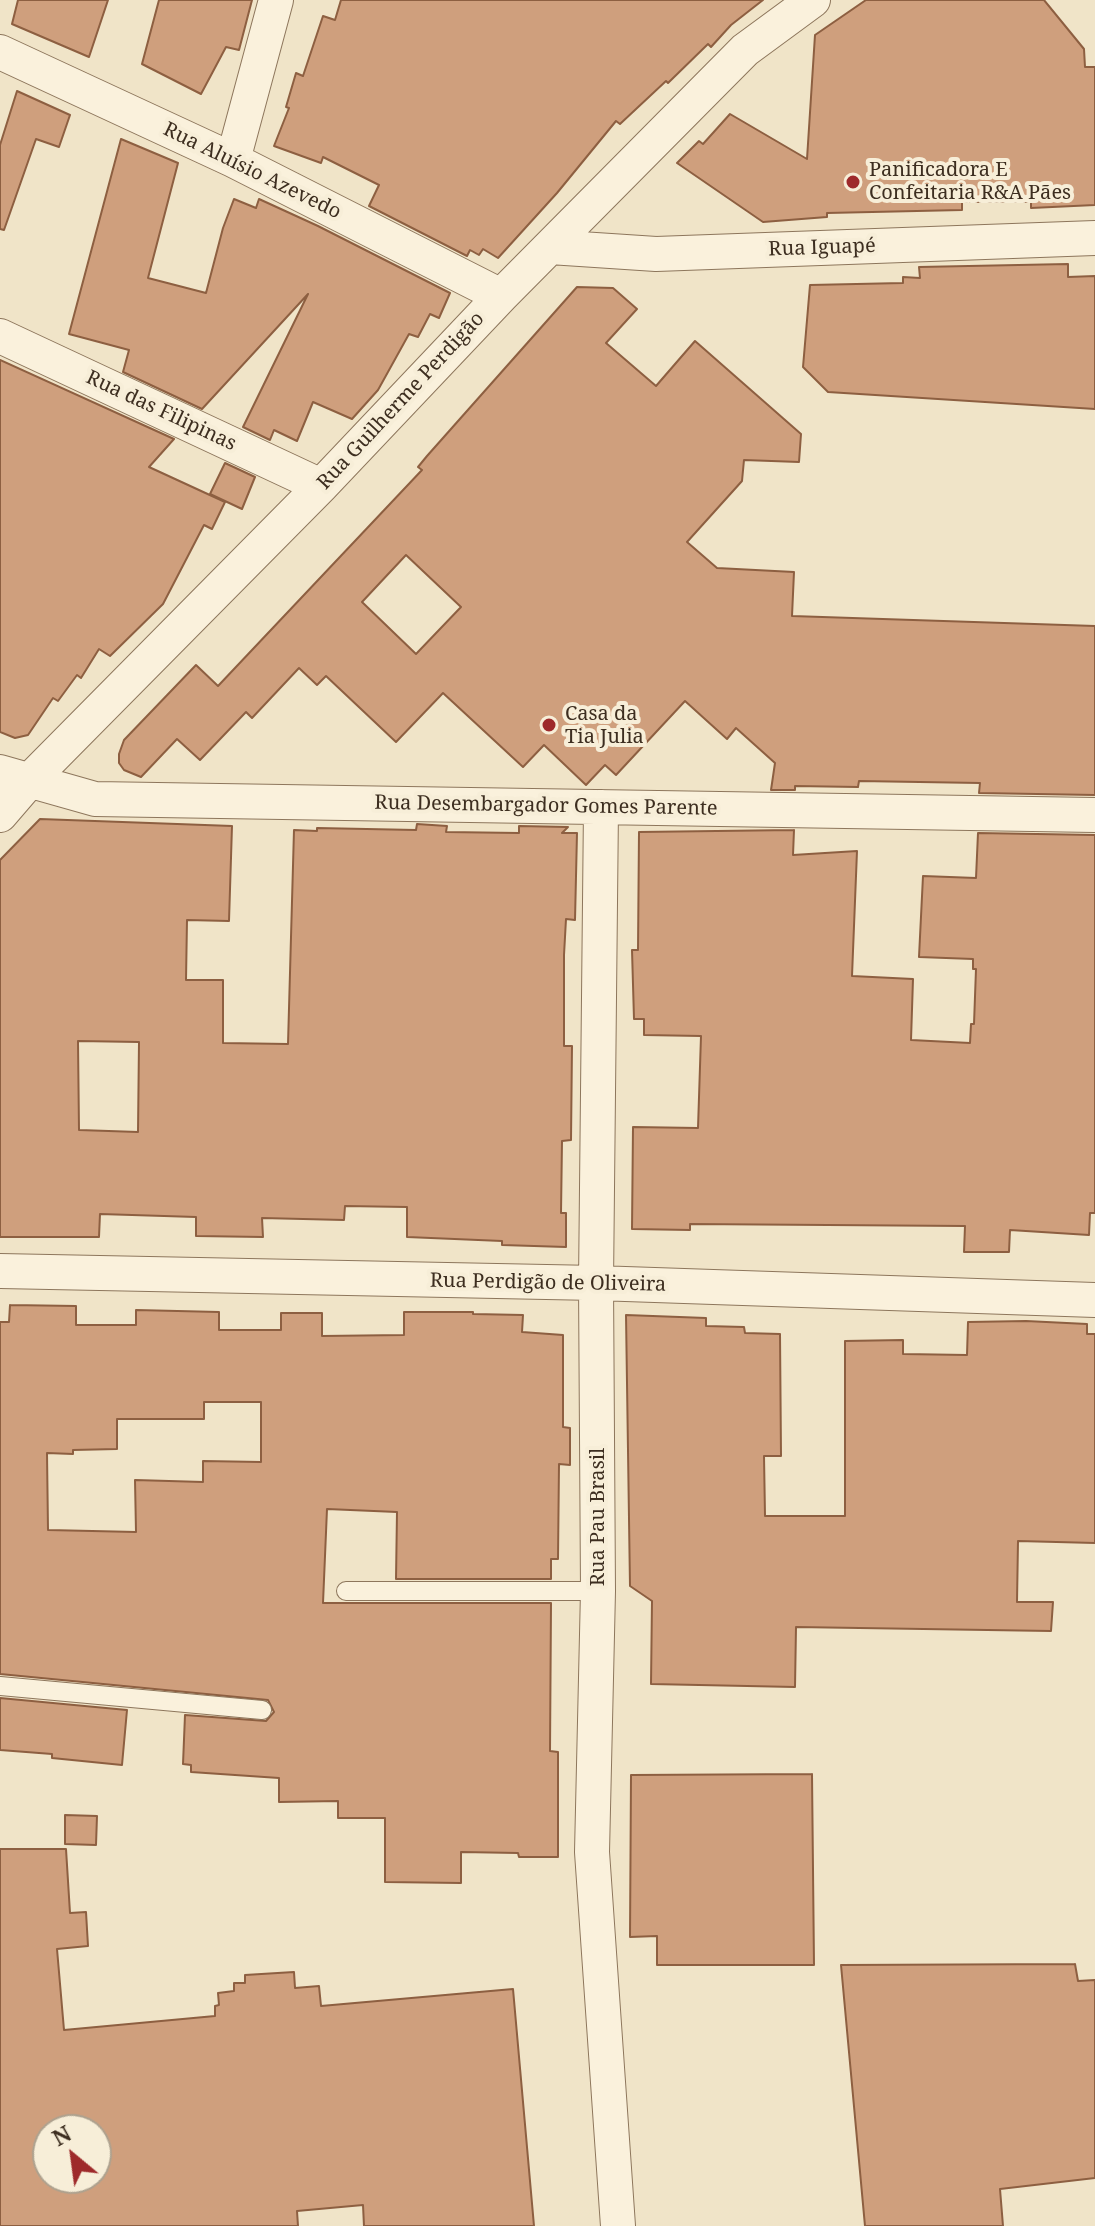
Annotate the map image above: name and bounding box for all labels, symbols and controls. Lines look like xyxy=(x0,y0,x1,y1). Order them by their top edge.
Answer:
street label: Rua Aluísio Azevedo xyxy=(159,117,345,225)
place label: Panificadora E Confeitaria R&A Pães xyxy=(869,158,1071,205)
marker: Panificadora E Confeitaria R&A Pães xyxy=(844,173,862,191)
street label: Rua Iguapé xyxy=(768,234,876,262)
street label: Rua Guilherme Perdigão xyxy=(312,307,490,495)
street label: Rua das Filipinas xyxy=(82,366,240,456)
place label: Casa da Tia Julia xyxy=(565,702,644,749)
marker: Casa da Tia Julia xyxy=(540,716,558,734)
street label: Rua Desembargador Gomes Parente xyxy=(374,791,718,821)
street label: Rua Perdigão de Oliveira xyxy=(430,1269,666,1297)
street label: Rua Pau Brasil xyxy=(586,1448,610,1586)
north arrow xyxy=(32,2114,112,2194)
text: N xyxy=(46,2117,76,2152)

